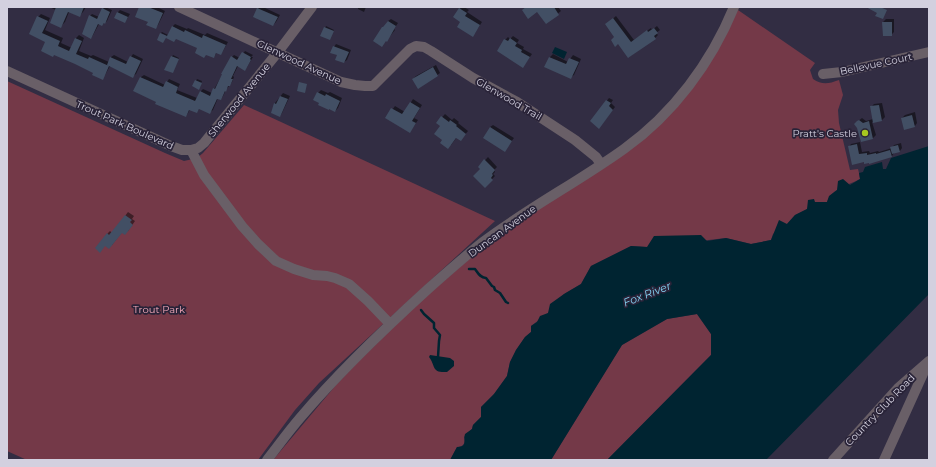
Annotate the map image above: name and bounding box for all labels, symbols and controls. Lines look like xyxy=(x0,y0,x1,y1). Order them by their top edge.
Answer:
street label: Glenwood Avenue xyxy=(255,37,343,87)
street label: Bellevue Court xyxy=(839,50,913,78)
street label: Sherwood Avenue xyxy=(205,60,273,140)
street label: Glenwood Trail xyxy=(474,75,544,123)
street label: Trout Park Boulevard xyxy=(74,98,176,152)
place label: Pratt's Castle xyxy=(792,127,857,140)
marker: Pratt's Castle xyxy=(860,128,870,138)
street label: Duncan Avenue xyxy=(466,202,538,260)
water label: Fox River xyxy=(621,278,673,309)
park label: Trout Park xyxy=(133,303,185,316)
street label: Country Club Road xyxy=(842,371,918,449)

